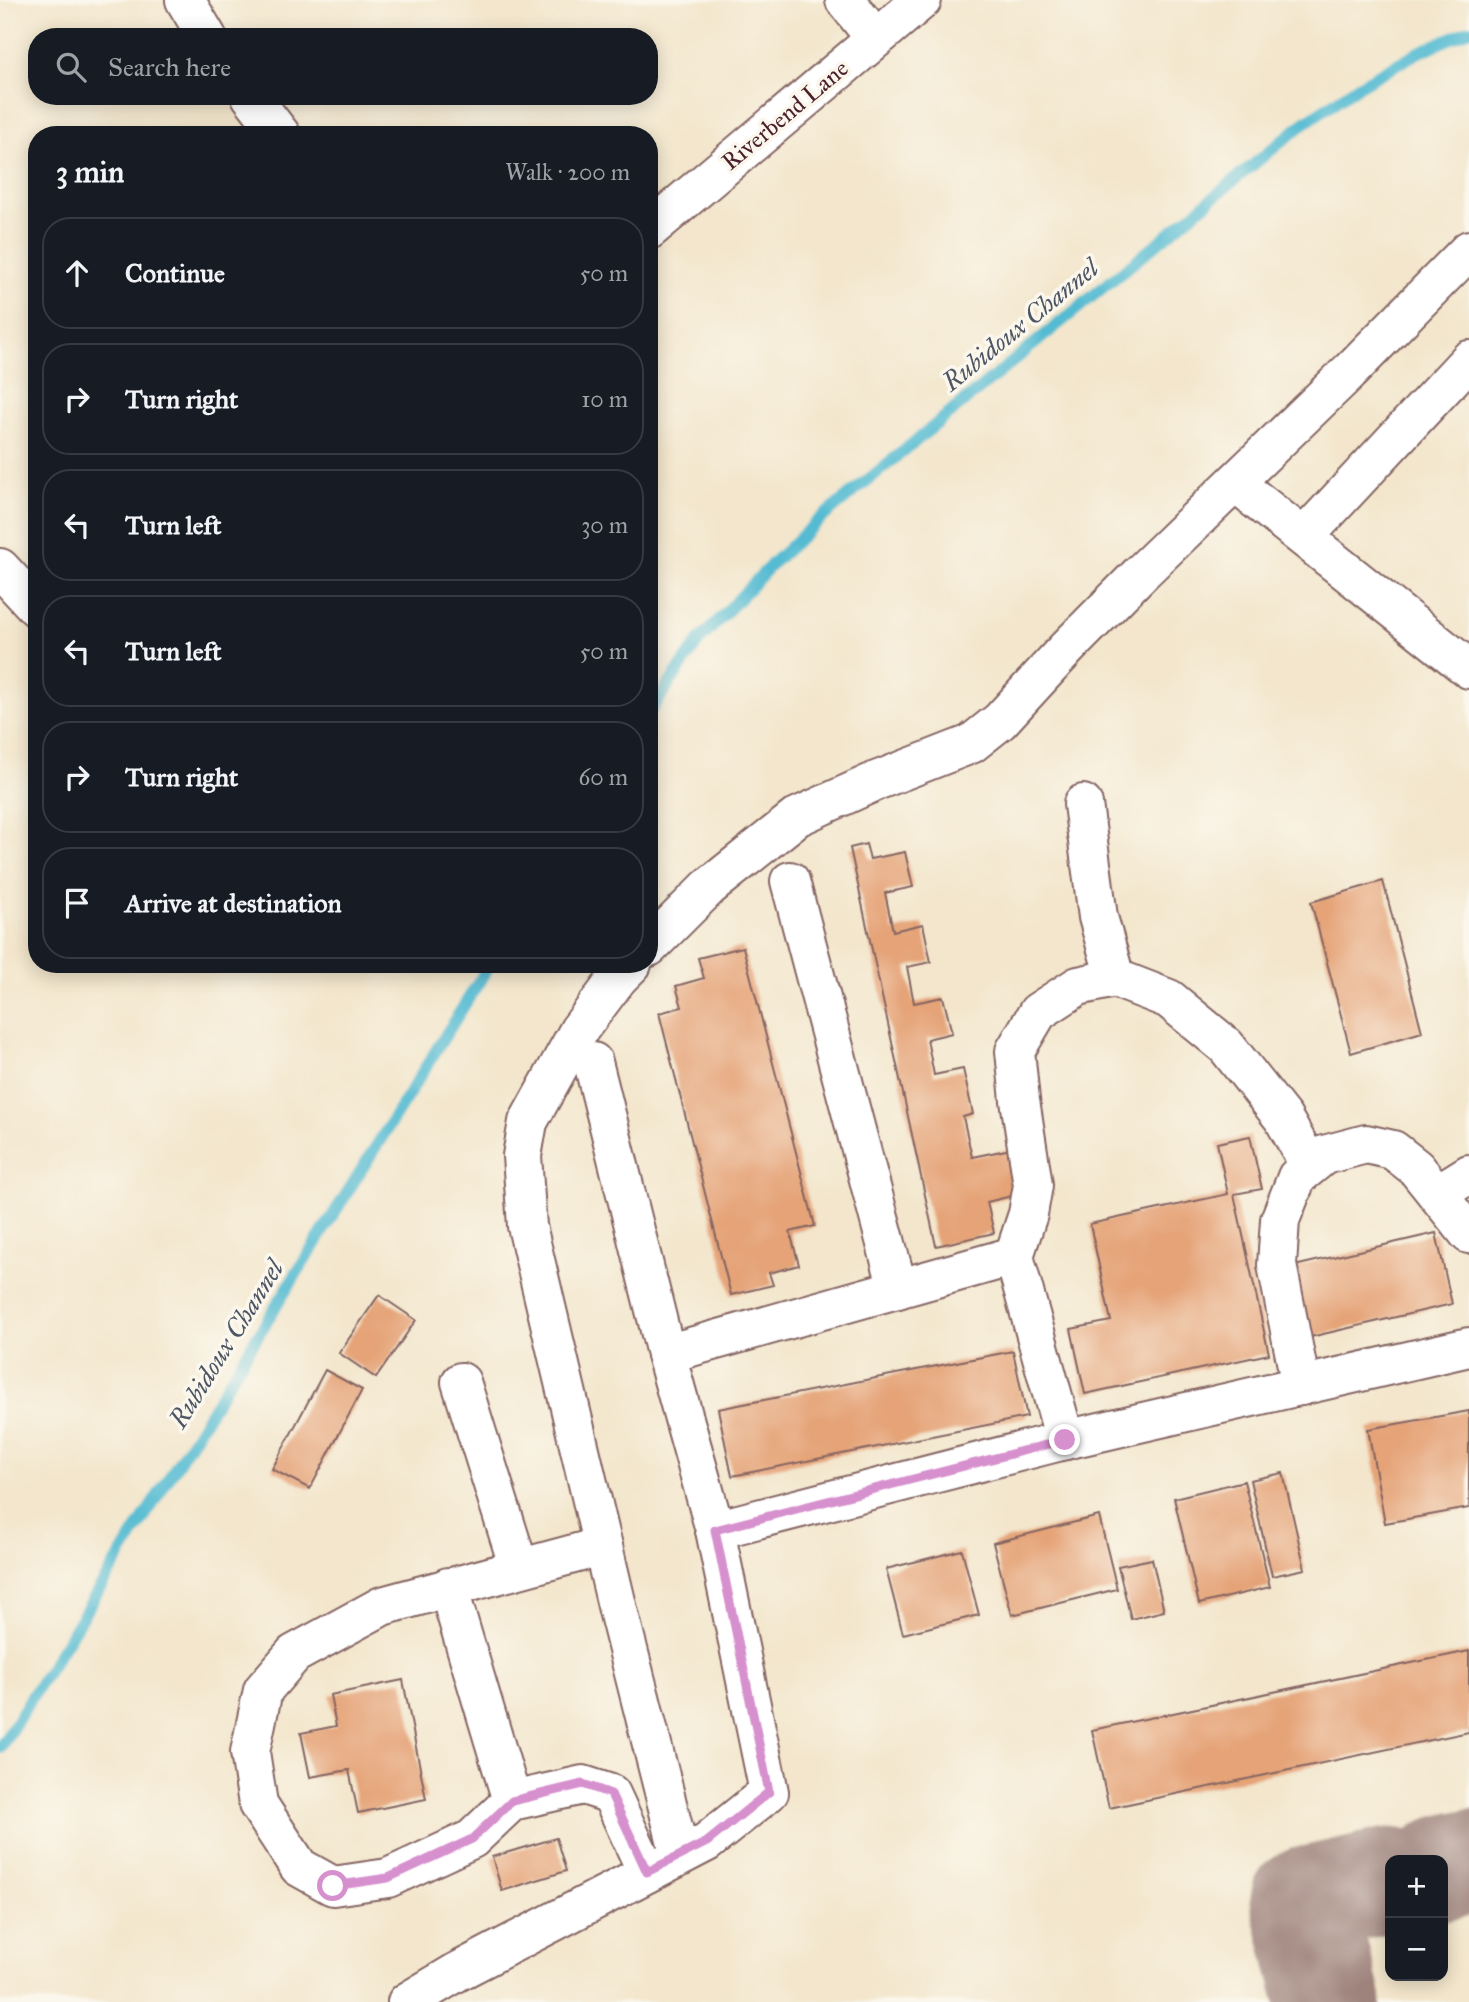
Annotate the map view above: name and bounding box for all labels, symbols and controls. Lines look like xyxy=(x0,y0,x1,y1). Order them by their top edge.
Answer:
search box xyxy=(28,28,658,105)
icon: search xyxy=(52,48,90,86)
text: Search here xyxy=(108,51,231,83)
street label: Riverbend Lane xyxy=(716,53,854,177)
text: 3 min xyxy=(56,154,124,190)
text: Walk · 200 m xyxy=(505,158,630,186)
water label: Rubidoux Channel xyxy=(935,251,1106,398)
icon: ahead xyxy=(58,254,96,292)
text: Continue xyxy=(125,257,225,289)
text: 50 m xyxy=(580,259,628,287)
icon: right xyxy=(58,380,96,418)
text: Turn right xyxy=(125,383,238,415)
text: 10 m xyxy=(581,385,628,413)
icon: left xyxy=(58,506,96,544)
text: Turn left xyxy=(125,509,221,541)
text: 30 m xyxy=(581,511,628,539)
icon: left xyxy=(58,632,96,670)
text: Turn left xyxy=(125,635,221,667)
text: 50 m xyxy=(580,637,628,665)
icon: right xyxy=(58,758,96,796)
text: Turn right xyxy=(125,761,238,793)
text: 60 m xyxy=(579,763,628,791)
icon: arrive xyxy=(58,884,96,922)
text: Arrive at destination xyxy=(125,887,342,919)
water label: Rubidoux Channel xyxy=(161,1253,291,1435)
route end xyxy=(1049,1424,1080,1455)
map controls xyxy=(1385,1855,1448,1981)
button: + xyxy=(1385,1855,1448,1918)
route start xyxy=(317,1870,348,1901)
button: − xyxy=(1385,1918,1448,1981)

